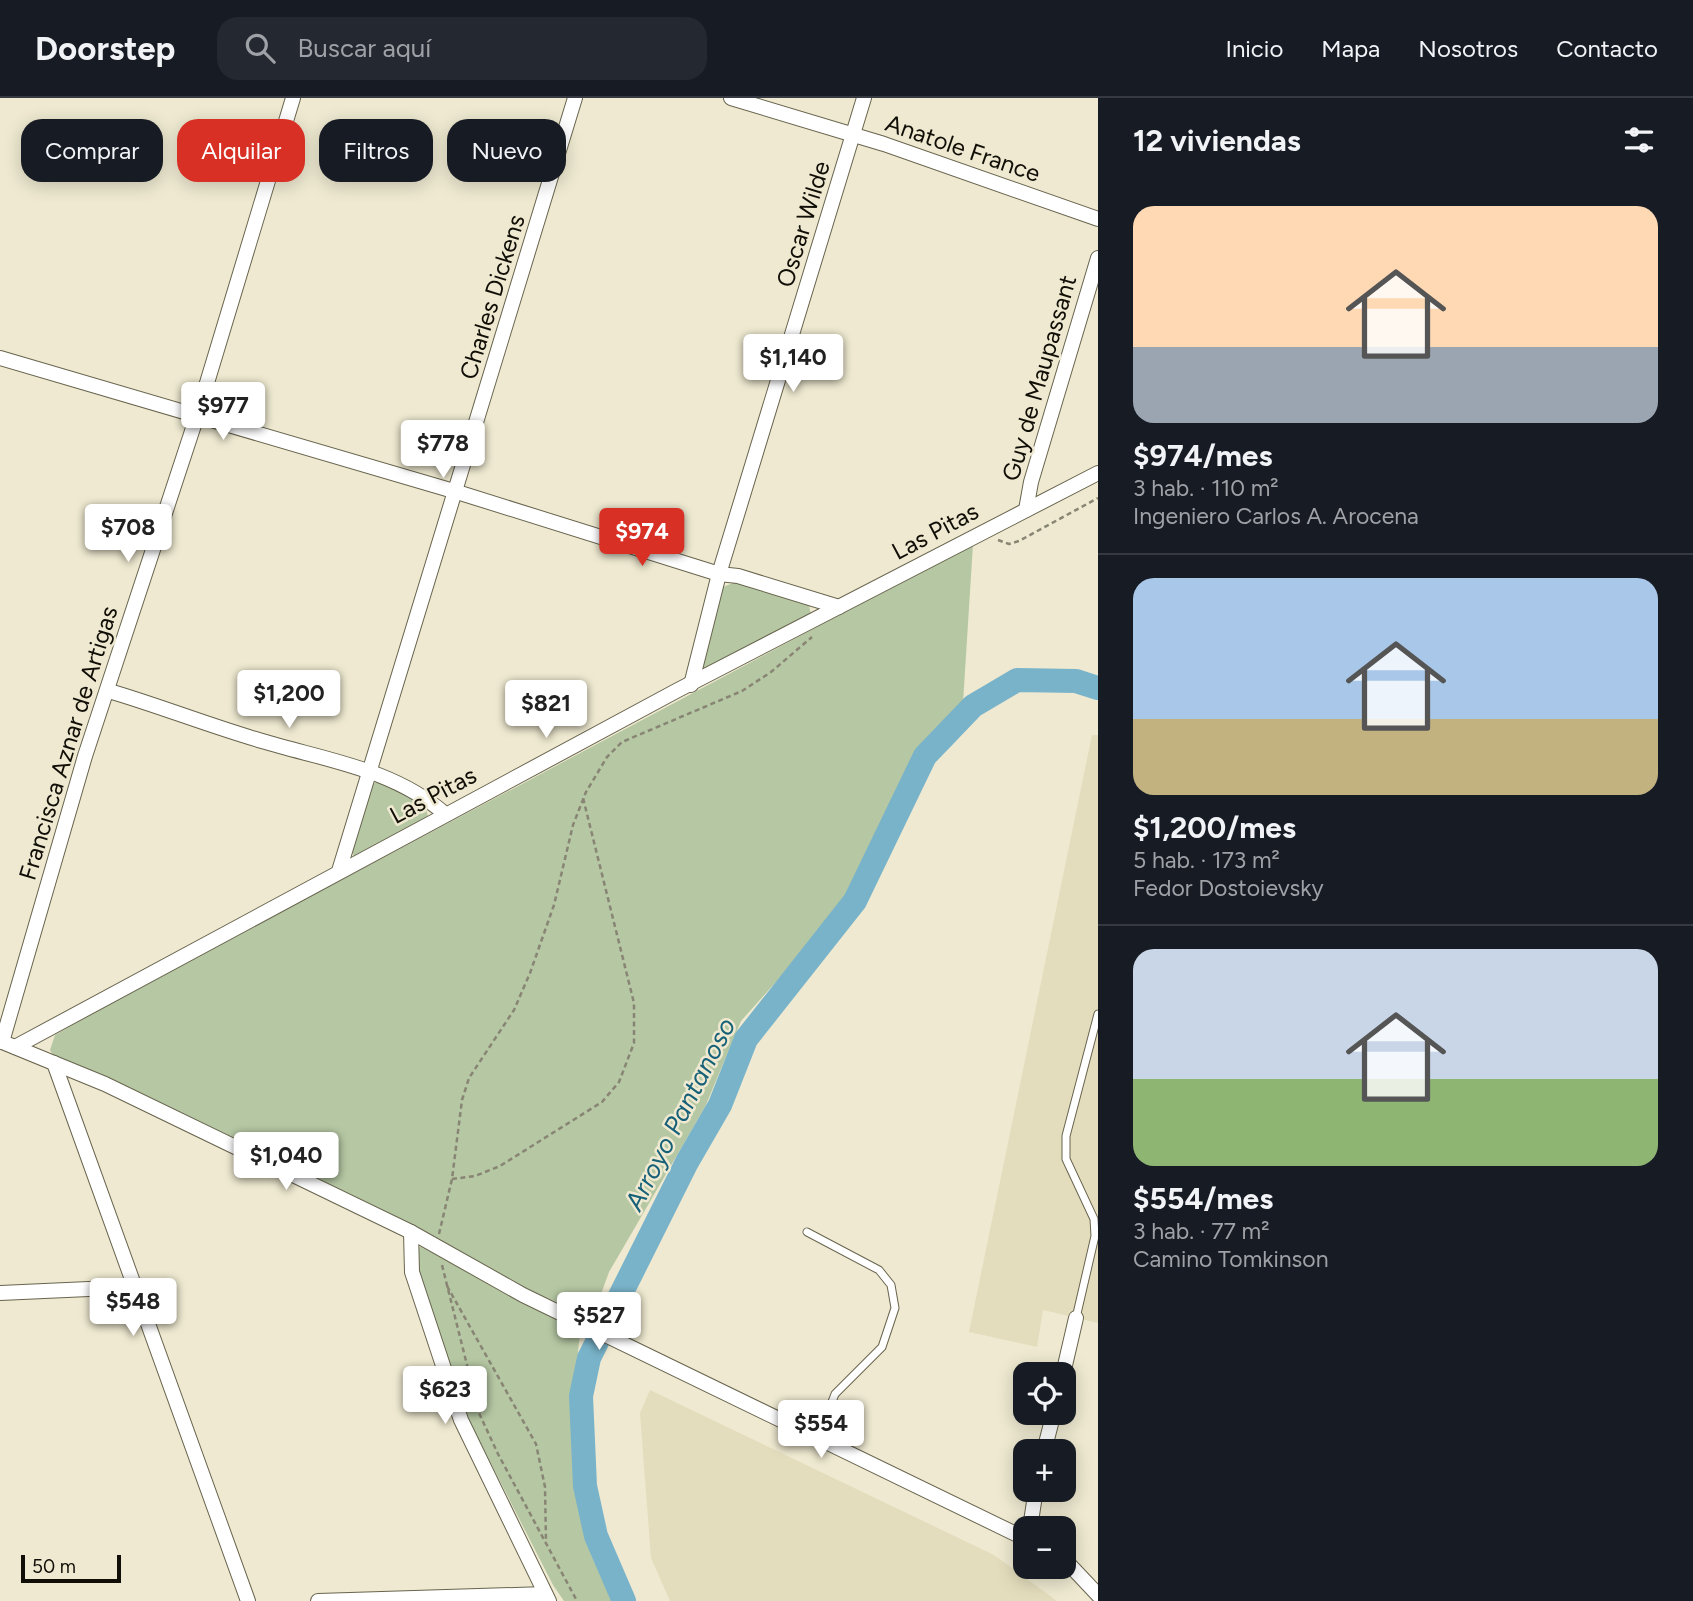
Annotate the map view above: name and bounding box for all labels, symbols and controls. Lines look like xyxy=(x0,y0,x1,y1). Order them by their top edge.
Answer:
search box xyxy=(217,17,707,80)
text: Doorstep xyxy=(35,29,175,68)
icon: search xyxy=(241,29,279,67)
text: Buscar aquí xyxy=(297,32,431,64)
text: Inicio xyxy=(1225,34,1283,63)
text: Mapa xyxy=(1321,34,1380,63)
text: Nosotros xyxy=(1418,34,1518,63)
text: Contacto xyxy=(1556,34,1658,63)
street label: Anatole France xyxy=(882,108,1044,188)
chip: Comprar xyxy=(21,119,163,182)
chip: Alquilar xyxy=(177,119,305,182)
chip: Filtros xyxy=(319,119,433,182)
chip: Nuevo xyxy=(447,119,566,182)
icon: filters xyxy=(1620,121,1658,159)
text: 12 viviendas xyxy=(1133,122,1301,159)
street label: Oscar Wilde xyxy=(770,158,836,290)
street label: Charles Dickens xyxy=(453,211,531,383)
icon: home xyxy=(1333,251,1459,377)
street label: Guy de Maupassant xyxy=(996,272,1082,484)
pin: $1,140 xyxy=(736,334,850,394)
text: $1,140 xyxy=(759,343,827,371)
pin: $977 xyxy=(182,382,264,442)
text: $977 xyxy=(197,391,249,419)
pin: $778 xyxy=(402,420,484,480)
text: $778 xyxy=(417,429,469,457)
text: $974/mes xyxy=(1133,437,1272,474)
text: 3 hab. · 110 m² xyxy=(1133,474,1279,502)
street label: Las Pitas xyxy=(887,496,983,566)
text: Ingeniero Carlos A. Arocena xyxy=(1133,502,1419,530)
pin: $708 xyxy=(87,504,169,564)
pin: $974 xyxy=(601,508,683,568)
text: $708 xyxy=(101,513,155,541)
text: $974 xyxy=(615,517,669,545)
street label: Francisca Aznar de Artigas xyxy=(13,603,123,883)
icon: home xyxy=(1333,623,1459,749)
pin: $1,200 xyxy=(232,670,346,730)
text: $1,200 xyxy=(253,679,325,707)
pin: $821 xyxy=(505,680,587,740)
text: $821 xyxy=(521,689,571,717)
street label: Las Pitas xyxy=(385,760,481,830)
text: $1,200/mes xyxy=(1133,809,1296,846)
text: 5 hab. · 173 m² xyxy=(1133,846,1280,874)
text: Fedor Dostoievsky xyxy=(1133,874,1324,902)
icon: home xyxy=(1333,994,1459,1120)
water label: Arroyo Pantanoso xyxy=(617,1012,742,1217)
pin: $1,040 xyxy=(229,1132,343,1192)
text: $1,040 xyxy=(250,1141,322,1169)
text: $554/mes xyxy=(1133,1180,1273,1217)
text: 3 hab. · 77 m² xyxy=(1133,1217,1269,1245)
text: Camino Tomkinson xyxy=(1133,1245,1329,1273)
pin: $548 xyxy=(92,1278,174,1338)
text: $548 xyxy=(106,1287,160,1315)
pin: $527 xyxy=(558,1292,640,1352)
text: $527 xyxy=(573,1301,625,1329)
map controls xyxy=(1013,1362,1076,1579)
button: locate xyxy=(1013,1362,1076,1425)
pin: $623 xyxy=(404,1366,486,1426)
text: $623 xyxy=(419,1375,471,1403)
pin: $554 xyxy=(780,1400,862,1460)
text: $554 xyxy=(794,1409,848,1437)
button: + xyxy=(1013,1439,1076,1502)
button: − xyxy=(1013,1516,1076,1579)
scale bar xyxy=(21,1552,121,1584)
text: 50 m xyxy=(32,1555,76,1578)

